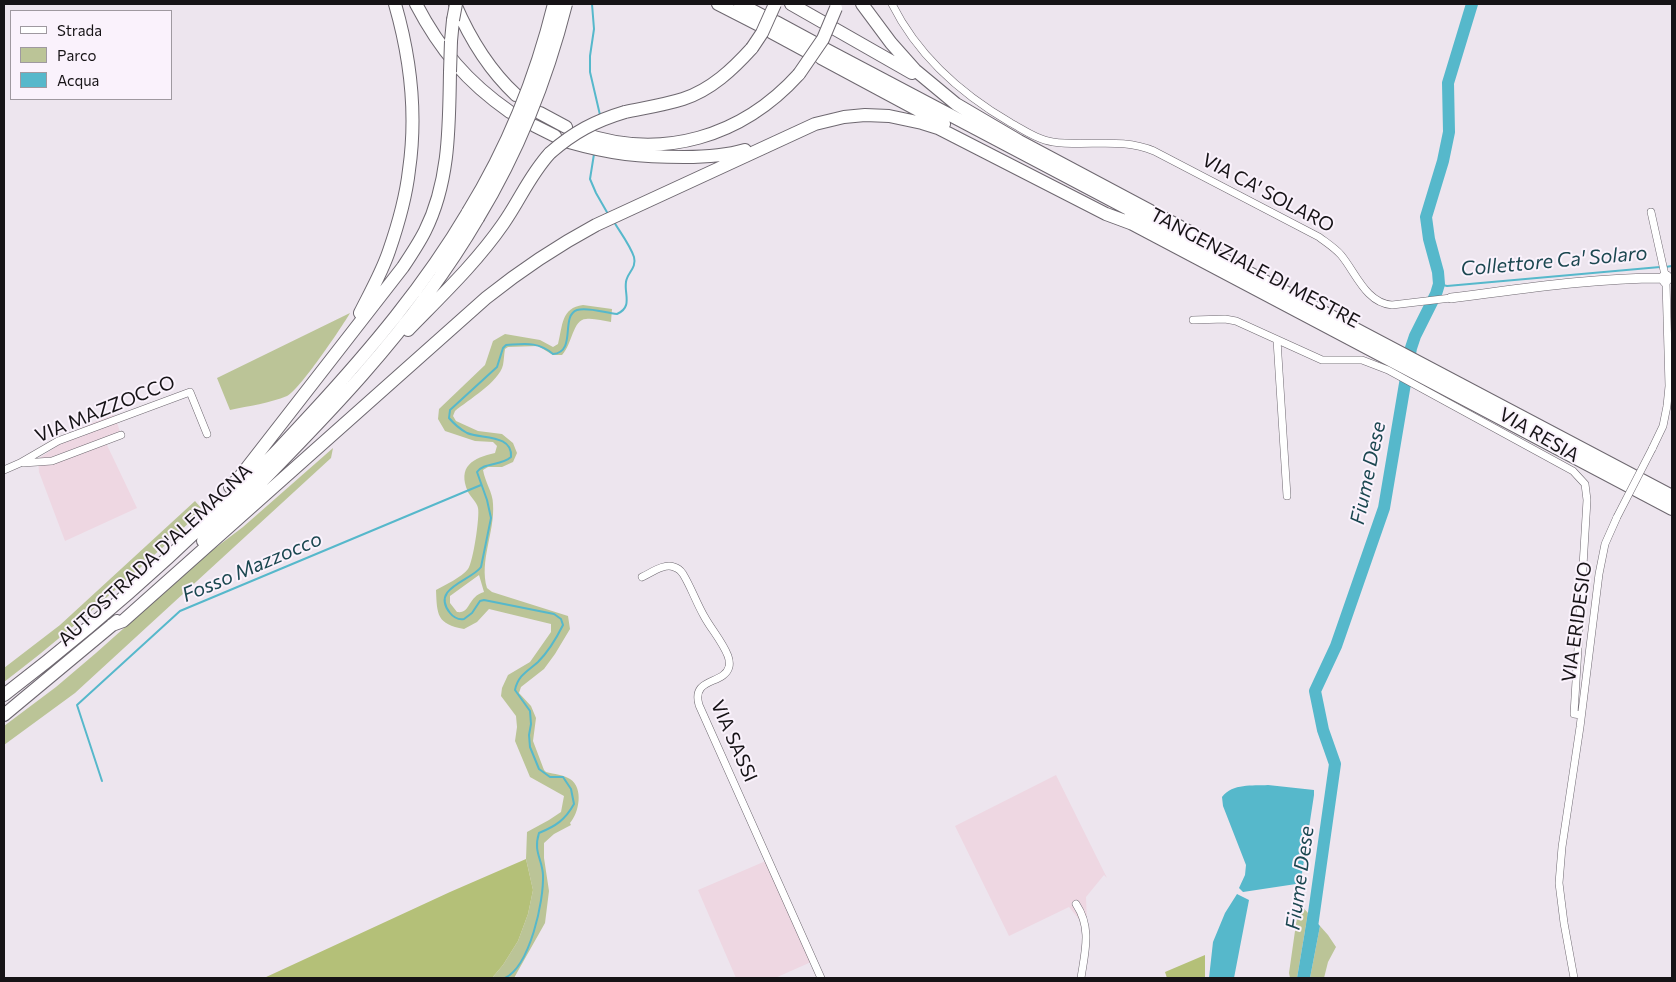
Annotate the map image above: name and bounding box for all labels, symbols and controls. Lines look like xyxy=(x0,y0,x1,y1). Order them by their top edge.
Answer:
legend xyxy=(10,10,172,100)
text: Strada xyxy=(57,21,102,39)
text: Parco xyxy=(57,46,96,64)
text: Acqua xyxy=(57,71,99,89)
street label: VIA CA' SOLARO xyxy=(1198,149,1338,237)
street label: TANGENZIALE DI MESTRE xyxy=(1146,203,1364,333)
water label: Collettore Ca' Solaro xyxy=(1460,241,1648,281)
street label: VIA MAZZOCCO xyxy=(32,371,178,447)
street label: VIA RESIA xyxy=(1495,403,1583,467)
water label: Fiume Dese xyxy=(1345,419,1391,527)
street label: AUTOSTRADA D'ALEMAGNA xyxy=(53,459,257,651)
water label: Fosso Mazzocco xyxy=(178,527,326,607)
street label: VIA ERIDESIO xyxy=(1557,560,1597,684)
street label: VIA SASSI xyxy=(706,697,762,785)
water label: Fiume Dese xyxy=(1281,825,1319,931)

